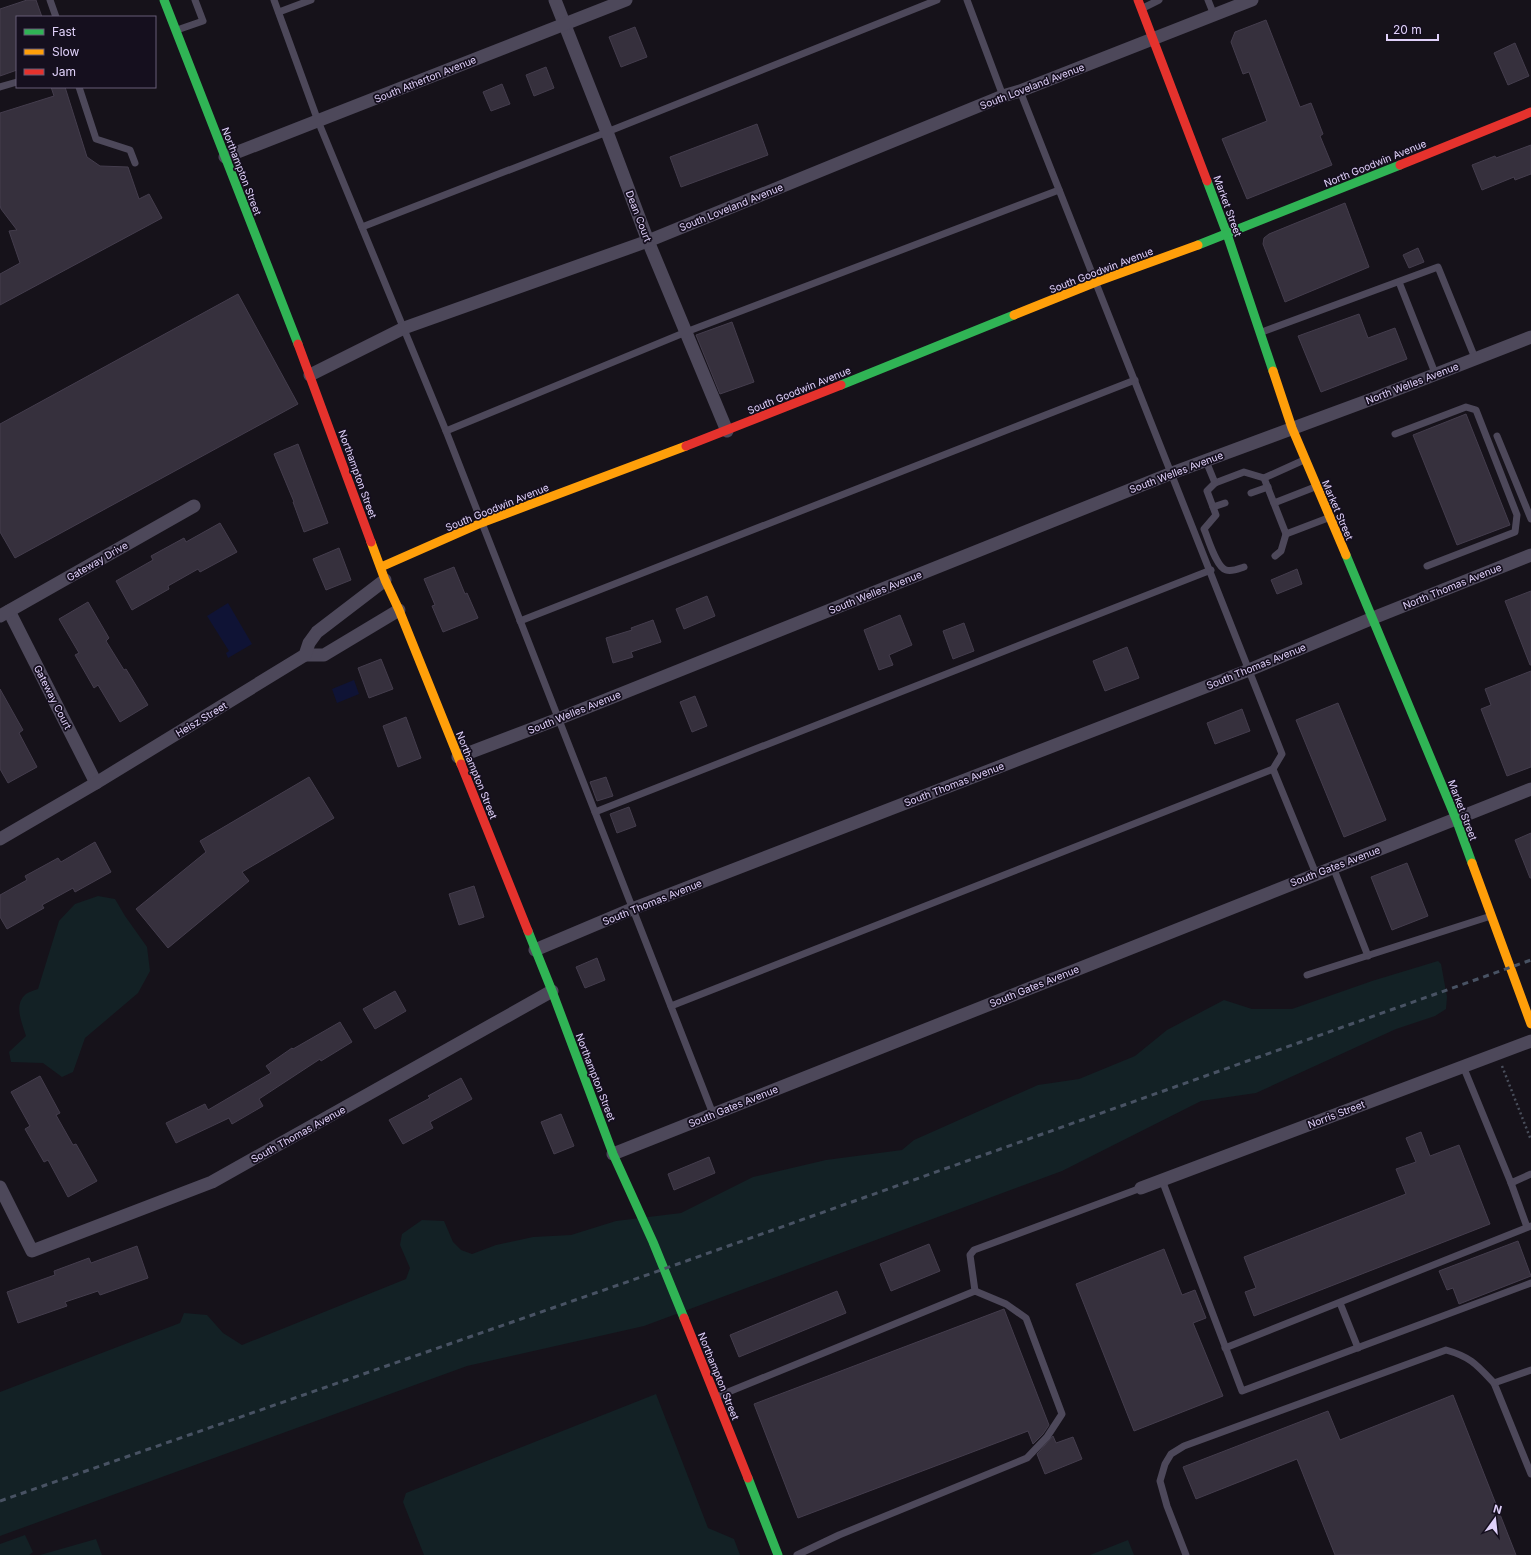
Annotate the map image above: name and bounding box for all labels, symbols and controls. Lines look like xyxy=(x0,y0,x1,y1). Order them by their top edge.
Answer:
legend xyxy=(16,16,156,88)
scale bar xyxy=(1387,16,1438,42)
text: 20 m xyxy=(1393,22,1422,37)
text: Fast xyxy=(52,24,76,39)
text: Slow xyxy=(52,44,80,59)
street label: South Atherton Avenue xyxy=(372,53,478,105)
street label: South Loveland Avenue xyxy=(978,60,1086,111)
text: Jam xyxy=(52,64,76,79)
street label: Northampton Street xyxy=(220,125,265,217)
street label: North Goodwin Avenue xyxy=(1322,137,1428,189)
street label: Market Street xyxy=(1211,174,1245,239)
street label: South Loveland Avenue xyxy=(677,181,785,233)
street label: Dean Court xyxy=(624,189,655,244)
street label: South Goodwin Avenue xyxy=(1047,245,1155,295)
street label: North Welles Avenue xyxy=(1364,360,1460,406)
street label: South Goodwin Avenue xyxy=(746,364,853,416)
street label: Northampton Street xyxy=(336,428,380,521)
street label: South Welles Avenue xyxy=(1127,449,1225,495)
street label: Market Street xyxy=(1320,478,1356,542)
street label: South Goodwin Avenue xyxy=(444,481,551,533)
street label: Gateway Drive xyxy=(64,539,130,583)
street label: North Thomas Avenue xyxy=(1401,561,1503,611)
street label: South Welles Avenue xyxy=(827,568,923,616)
street label: South Thomas Avenue xyxy=(1204,640,1308,691)
street label: Gateway Court xyxy=(32,663,75,732)
street label: South Welles Avenue xyxy=(526,688,622,736)
street label: Heisz Street xyxy=(173,699,229,739)
street label: Northampton Street xyxy=(454,730,500,821)
street label: South Thomas Avenue xyxy=(902,759,1006,809)
street label: Market Street xyxy=(1446,778,1480,843)
street label: South Gates Avenue xyxy=(1288,843,1382,889)
street label: South Thomas Avenue xyxy=(600,876,704,927)
street label: South Gates Avenue xyxy=(987,962,1081,1009)
street label: Northampton Street xyxy=(574,1031,619,1123)
street label: South Gates Avenue xyxy=(686,1082,780,1129)
street label: Norris Street xyxy=(1306,1097,1367,1130)
street label: South Thomas Avenue xyxy=(249,1103,348,1165)
street label: Northampton Street xyxy=(696,1331,742,1422)
north arrow xyxy=(1475,1499,1515,1539)
text: N xyxy=(1492,1501,1503,1517)

